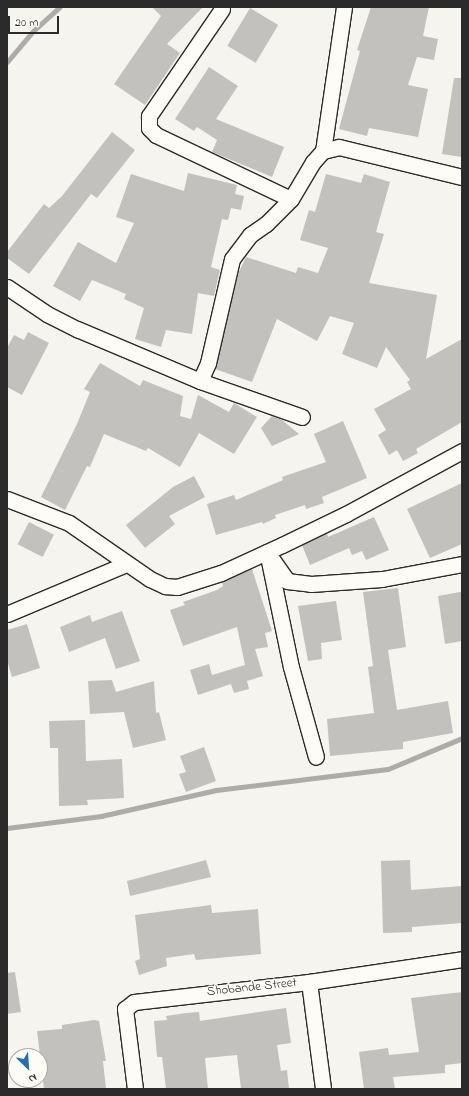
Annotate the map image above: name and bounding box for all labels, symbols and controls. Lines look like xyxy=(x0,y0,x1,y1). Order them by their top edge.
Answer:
scale bar xyxy=(10,8,61,34)
text: 20 m xyxy=(15,14,38,32)
street label: Shobande Street xyxy=(206,976,298,1000)
north arrow xyxy=(8,1048,48,1088)
text: N xyxy=(26,1069,39,1087)

